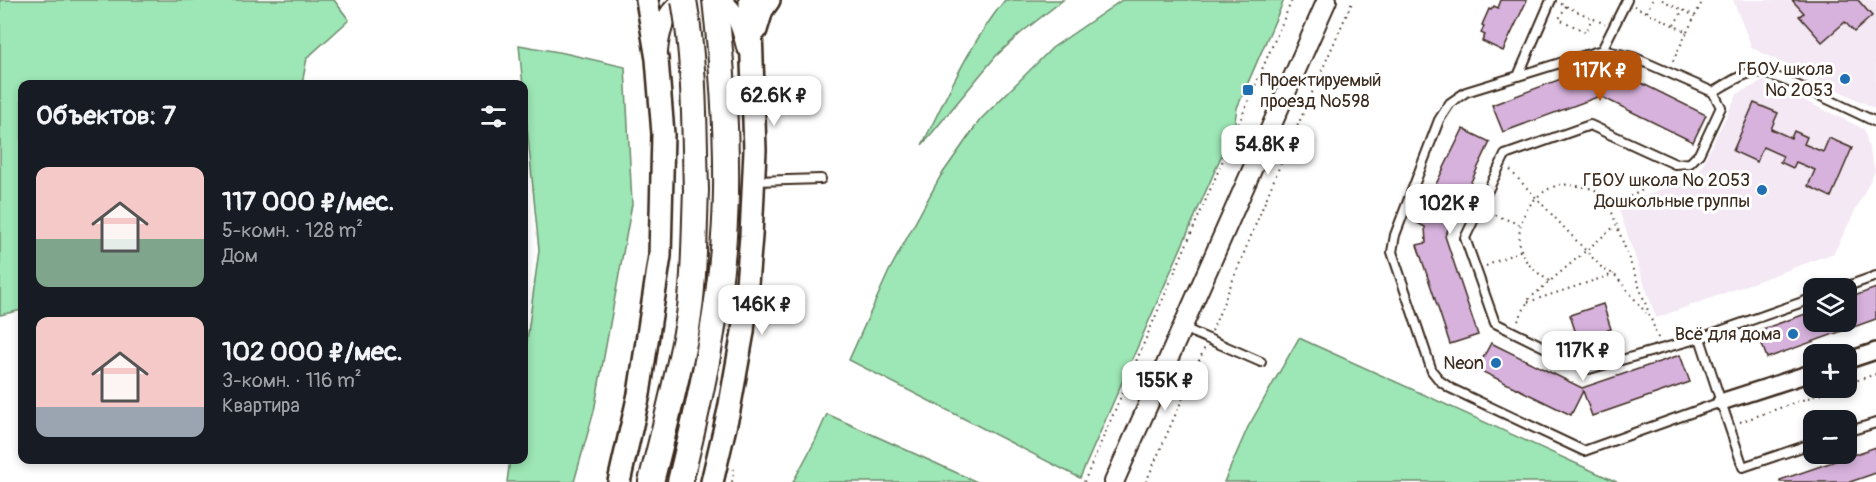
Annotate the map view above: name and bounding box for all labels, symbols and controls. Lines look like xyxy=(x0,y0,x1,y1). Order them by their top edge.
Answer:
pin: 117K ₽ xyxy=(1551,51,1649,102)
text: 117K ₽ xyxy=(1573,58,1627,83)
place label: ГБОУ школа № 2053 xyxy=(1738,58,1833,102)
place label: Проектируемый проезд №598 xyxy=(1260,69,1381,113)
marker: ГБОУ школа № 2053 xyxy=(1838,72,1852,86)
pin: 62.6K ₽ xyxy=(719,76,829,127)
text: 62.6K ₽ xyxy=(740,83,808,108)
marker: Проектируемый проезд №598 xyxy=(1241,83,1255,97)
text: Объектов: 7 xyxy=(36,100,176,132)
icon: filters xyxy=(477,100,510,133)
pin: 54.8K ₽ xyxy=(1213,125,1323,176)
text: 54.8K ₽ xyxy=(1235,132,1301,157)
place label: ГБОУ школа № 2053 Дошкольные группы xyxy=(1583,169,1750,213)
marker: ГБОУ школа № 2053 Дошкольные группы xyxy=(1755,183,1769,197)
pin: 102K ₽ xyxy=(1401,184,1499,235)
text: 117 000 ₽/мес. xyxy=(222,186,394,218)
icon: home xyxy=(84,191,156,263)
text: 102K ₽ xyxy=(1419,191,1481,216)
text: 5-комн. · 128 m² xyxy=(222,218,363,243)
text: Дом xyxy=(222,243,258,268)
map controls xyxy=(1803,278,1857,464)
button: layers xyxy=(1803,278,1857,332)
pin: 146K ₽ xyxy=(713,285,811,336)
text: 146K ₽ xyxy=(732,292,792,317)
place label: Всё для дома xyxy=(1675,323,1781,346)
marker: Всё для дома xyxy=(1786,327,1800,341)
pin: 117K ₽ xyxy=(1534,331,1632,382)
text: 102 000 ₽/мес. xyxy=(222,336,403,368)
text: 117K ₽ xyxy=(1556,338,1610,363)
icon: home xyxy=(84,341,156,413)
button: + xyxy=(1803,344,1857,398)
place label: Neon xyxy=(1443,352,1484,375)
marker: Neon xyxy=(1489,356,1503,370)
pin: 155K ₽ xyxy=(1116,361,1214,412)
text: 3-комн. · 116 m² xyxy=(222,368,362,393)
text: 155K ₽ xyxy=(1136,368,1194,393)
text: Квартира xyxy=(222,393,300,418)
button: − xyxy=(1803,410,1857,464)

